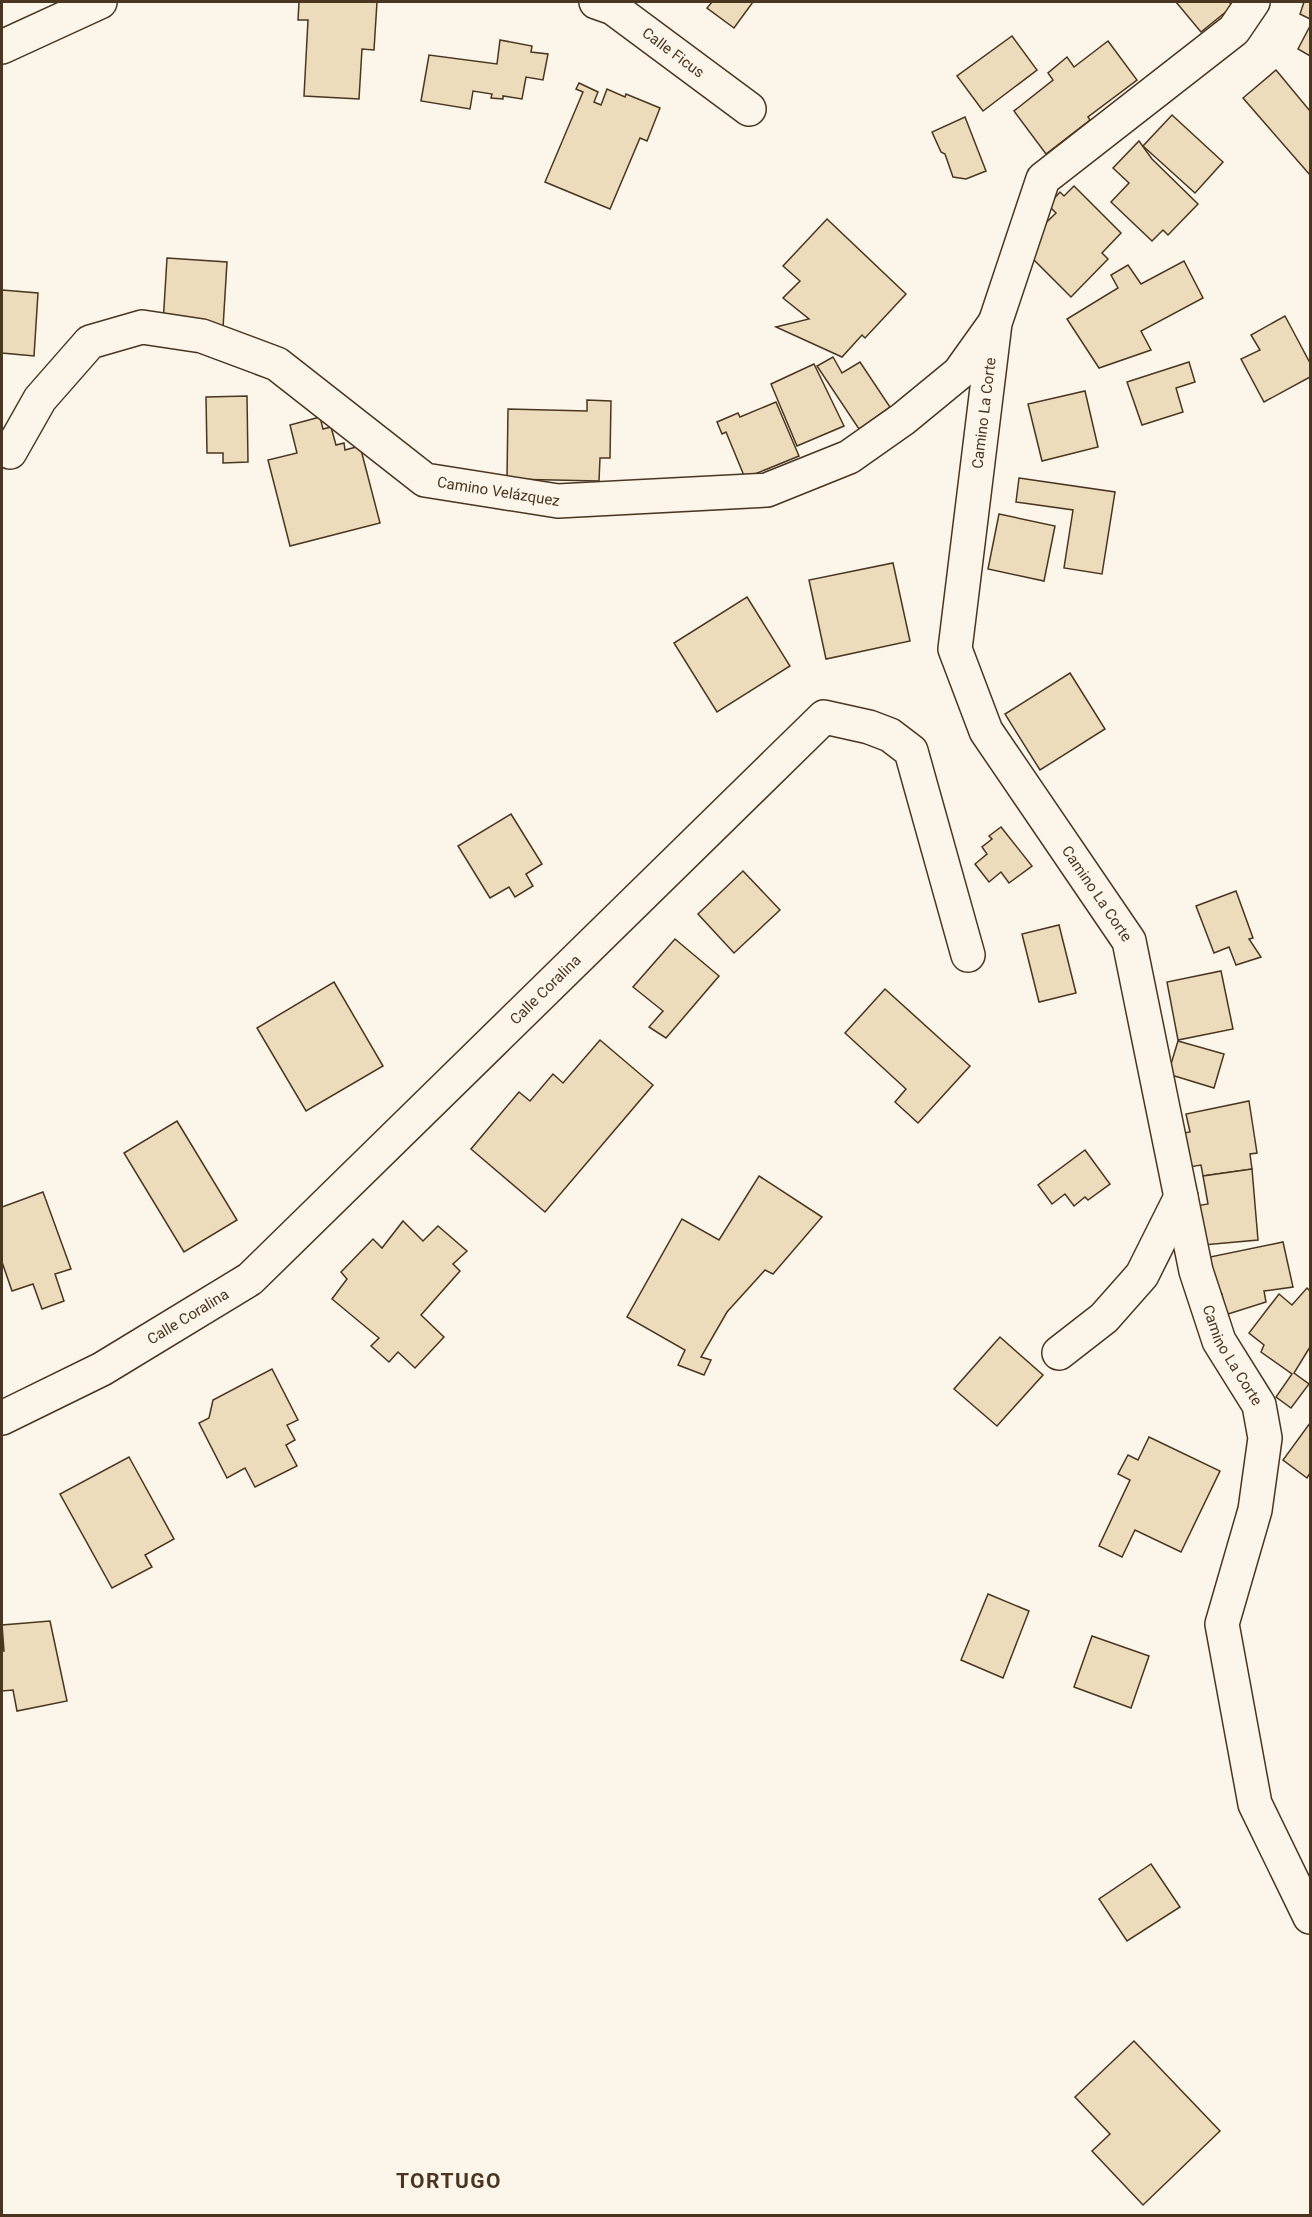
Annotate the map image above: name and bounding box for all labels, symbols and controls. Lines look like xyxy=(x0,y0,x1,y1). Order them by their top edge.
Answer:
street label: Calle Ficus xyxy=(639,24,708,82)
street label: Camino La Corte xyxy=(968,356,1000,470)
street label: Camino Velázquez xyxy=(436,473,561,510)
street label: Camino La Corte xyxy=(1058,842,1136,945)
street label: Calle Coralina xyxy=(506,951,585,1028)
street label: Calle Coralina xyxy=(144,1285,232,1348)
street label: Camino La Corte xyxy=(1199,1303,1266,1409)
district label: TORTUGO xyxy=(396,2169,502,2193)

